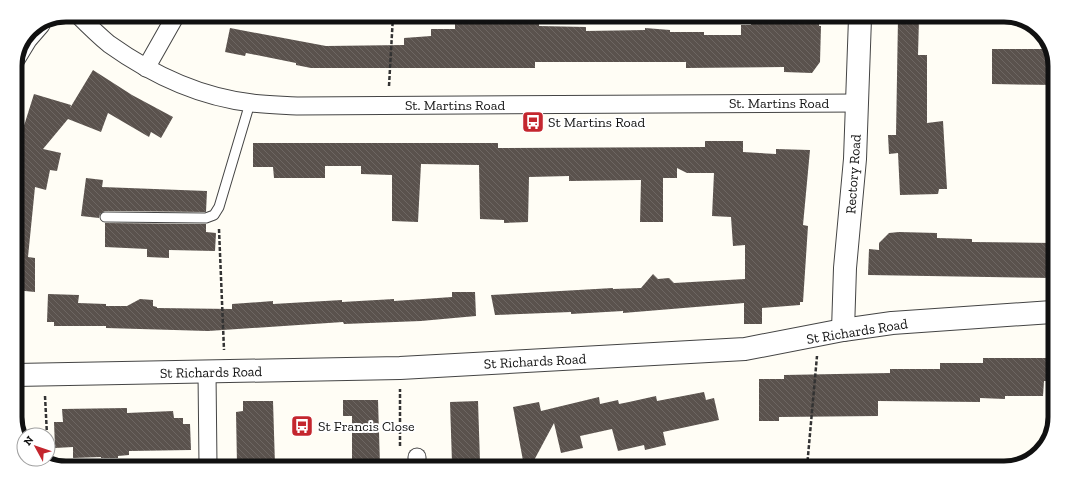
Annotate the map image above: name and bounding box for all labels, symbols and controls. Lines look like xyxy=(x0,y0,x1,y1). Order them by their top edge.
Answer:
street label: St. Martins Road xyxy=(729,95,829,112)
street label: St. Martins Road xyxy=(405,97,505,114)
bus stop icon: St Martins Road xyxy=(520,109,546,135)
place label: St Martins Road xyxy=(548,114,646,131)
street label: Rectory Road xyxy=(842,133,865,214)
street label: St Richards Road xyxy=(805,315,909,348)
street label: St Richards Road xyxy=(483,350,587,373)
street label: St Richards Road xyxy=(160,363,263,382)
bus stop icon: St Francis Close xyxy=(289,413,315,439)
place label: St Francis Close xyxy=(318,418,415,435)
north arrow xyxy=(16,427,56,467)
text: N xyxy=(21,433,37,448)

